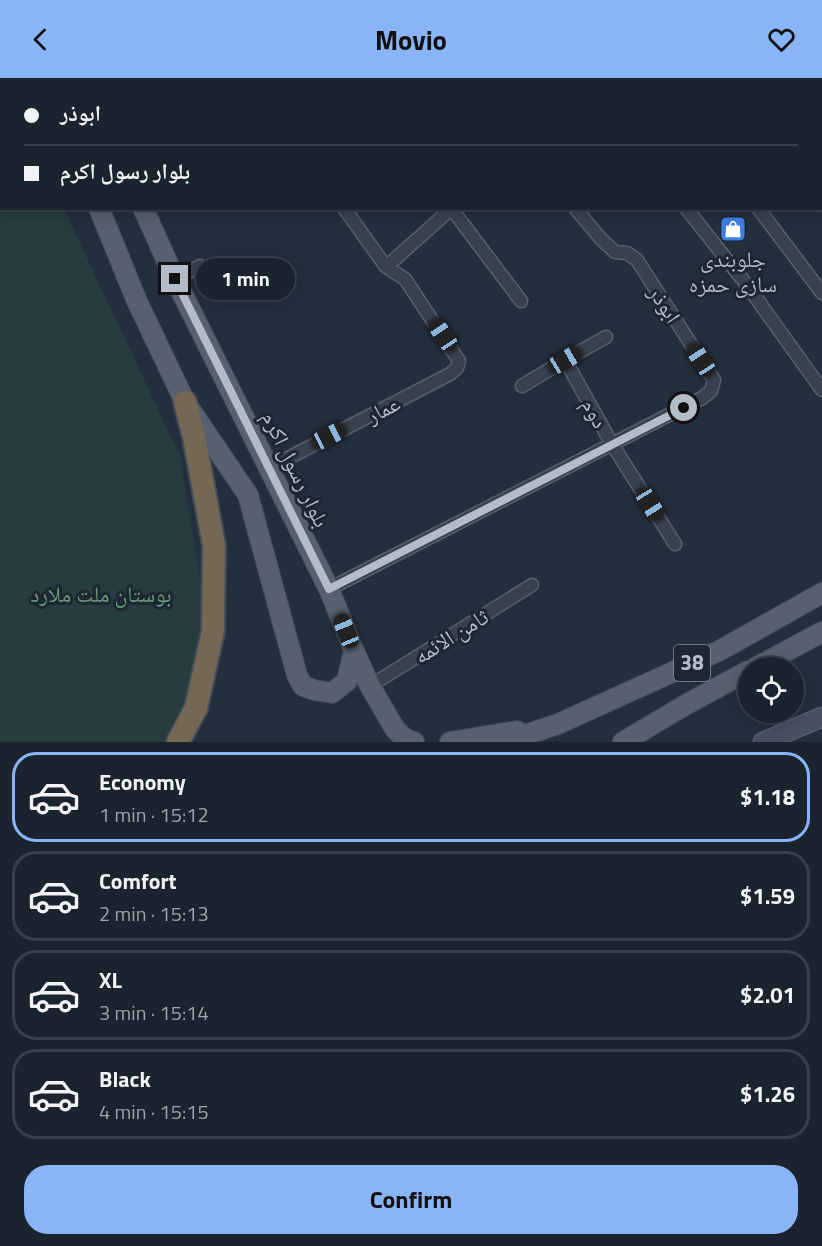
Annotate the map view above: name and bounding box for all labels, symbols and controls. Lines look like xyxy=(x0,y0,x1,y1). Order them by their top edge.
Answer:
text: Movio xyxy=(375,19,447,60)
icon: back xyxy=(24,23,57,56)
icon: heart xyxy=(765,23,798,56)
text: ابوذر xyxy=(60,96,101,130)
text: بلوار رسول اکرم xyxy=(60,154,190,188)
shop icon: جلوبندی سازی حمزه xyxy=(718,214,748,244)
place label: جلوبندی سازی حمزه xyxy=(689,242,777,301)
callout: 1 min xyxy=(196,258,295,300)
text: 1 min xyxy=(221,263,270,294)
route end xyxy=(161,265,188,292)
street label: ابوذر xyxy=(640,277,690,330)
car xyxy=(425,315,461,355)
car xyxy=(684,340,718,380)
car xyxy=(545,343,585,377)
street label: عمار xyxy=(359,386,406,432)
street label: دوم xyxy=(573,392,617,434)
route start xyxy=(670,394,697,421)
street label: بلوار رسول اکرم xyxy=(253,405,339,533)
car xyxy=(309,420,349,452)
car xyxy=(633,484,667,524)
park label: بوستان ملت ملارد xyxy=(30,577,172,611)
street label: ثامن الائمه xyxy=(407,600,495,672)
car xyxy=(331,611,361,651)
road number: 38 xyxy=(674,645,710,681)
map controls xyxy=(738,657,804,723)
button: locate xyxy=(738,657,804,723)
text: Economy xyxy=(99,765,186,799)
icon: car xyxy=(27,770,81,824)
text: $1.18 xyxy=(740,780,795,814)
text: 1 min · 15:12 xyxy=(99,799,209,830)
text: Comfort xyxy=(99,864,177,898)
icon: car xyxy=(27,869,81,923)
text: $1.59 xyxy=(740,879,795,913)
text: 2 min · 15:13 xyxy=(99,898,209,929)
text: XL xyxy=(99,963,122,997)
icon: car xyxy=(27,968,81,1022)
text: $2.01 xyxy=(740,978,795,1012)
text: 3 min · 15:14 xyxy=(99,997,209,1028)
text: Black xyxy=(99,1062,151,1096)
icon: car xyxy=(27,1067,81,1121)
text: $1.26 xyxy=(740,1077,795,1111)
text: 4 min · 15:15 xyxy=(99,1096,209,1127)
button: Confirm xyxy=(24,1165,798,1234)

